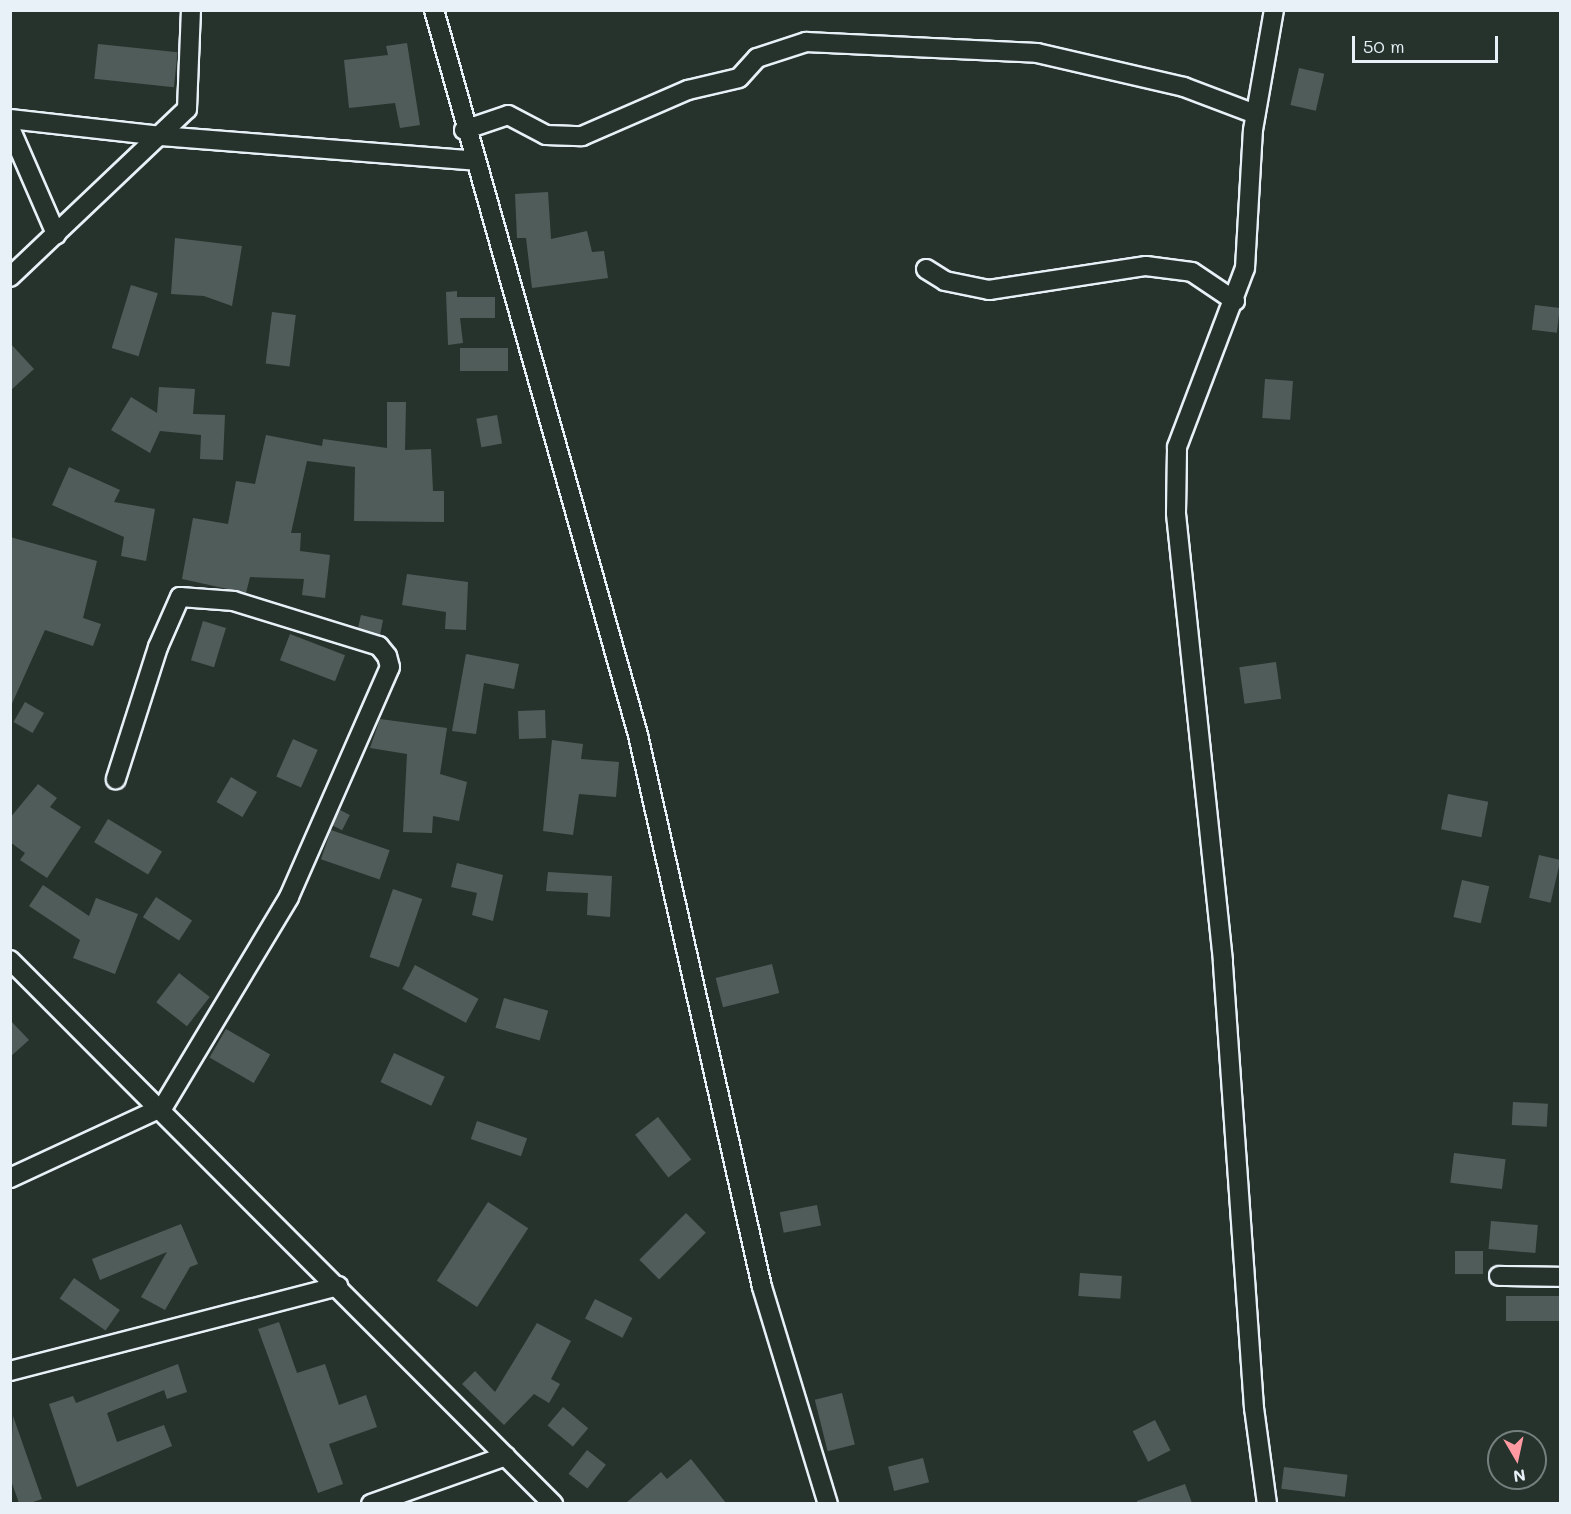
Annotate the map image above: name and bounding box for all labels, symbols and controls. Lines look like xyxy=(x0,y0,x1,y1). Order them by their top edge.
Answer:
scale bar xyxy=(1355,24,1500,62)
text: 50 m xyxy=(1363,34,1405,58)
north arrow xyxy=(1487,1430,1547,1490)
text: N xyxy=(1512,1465,1527,1488)

